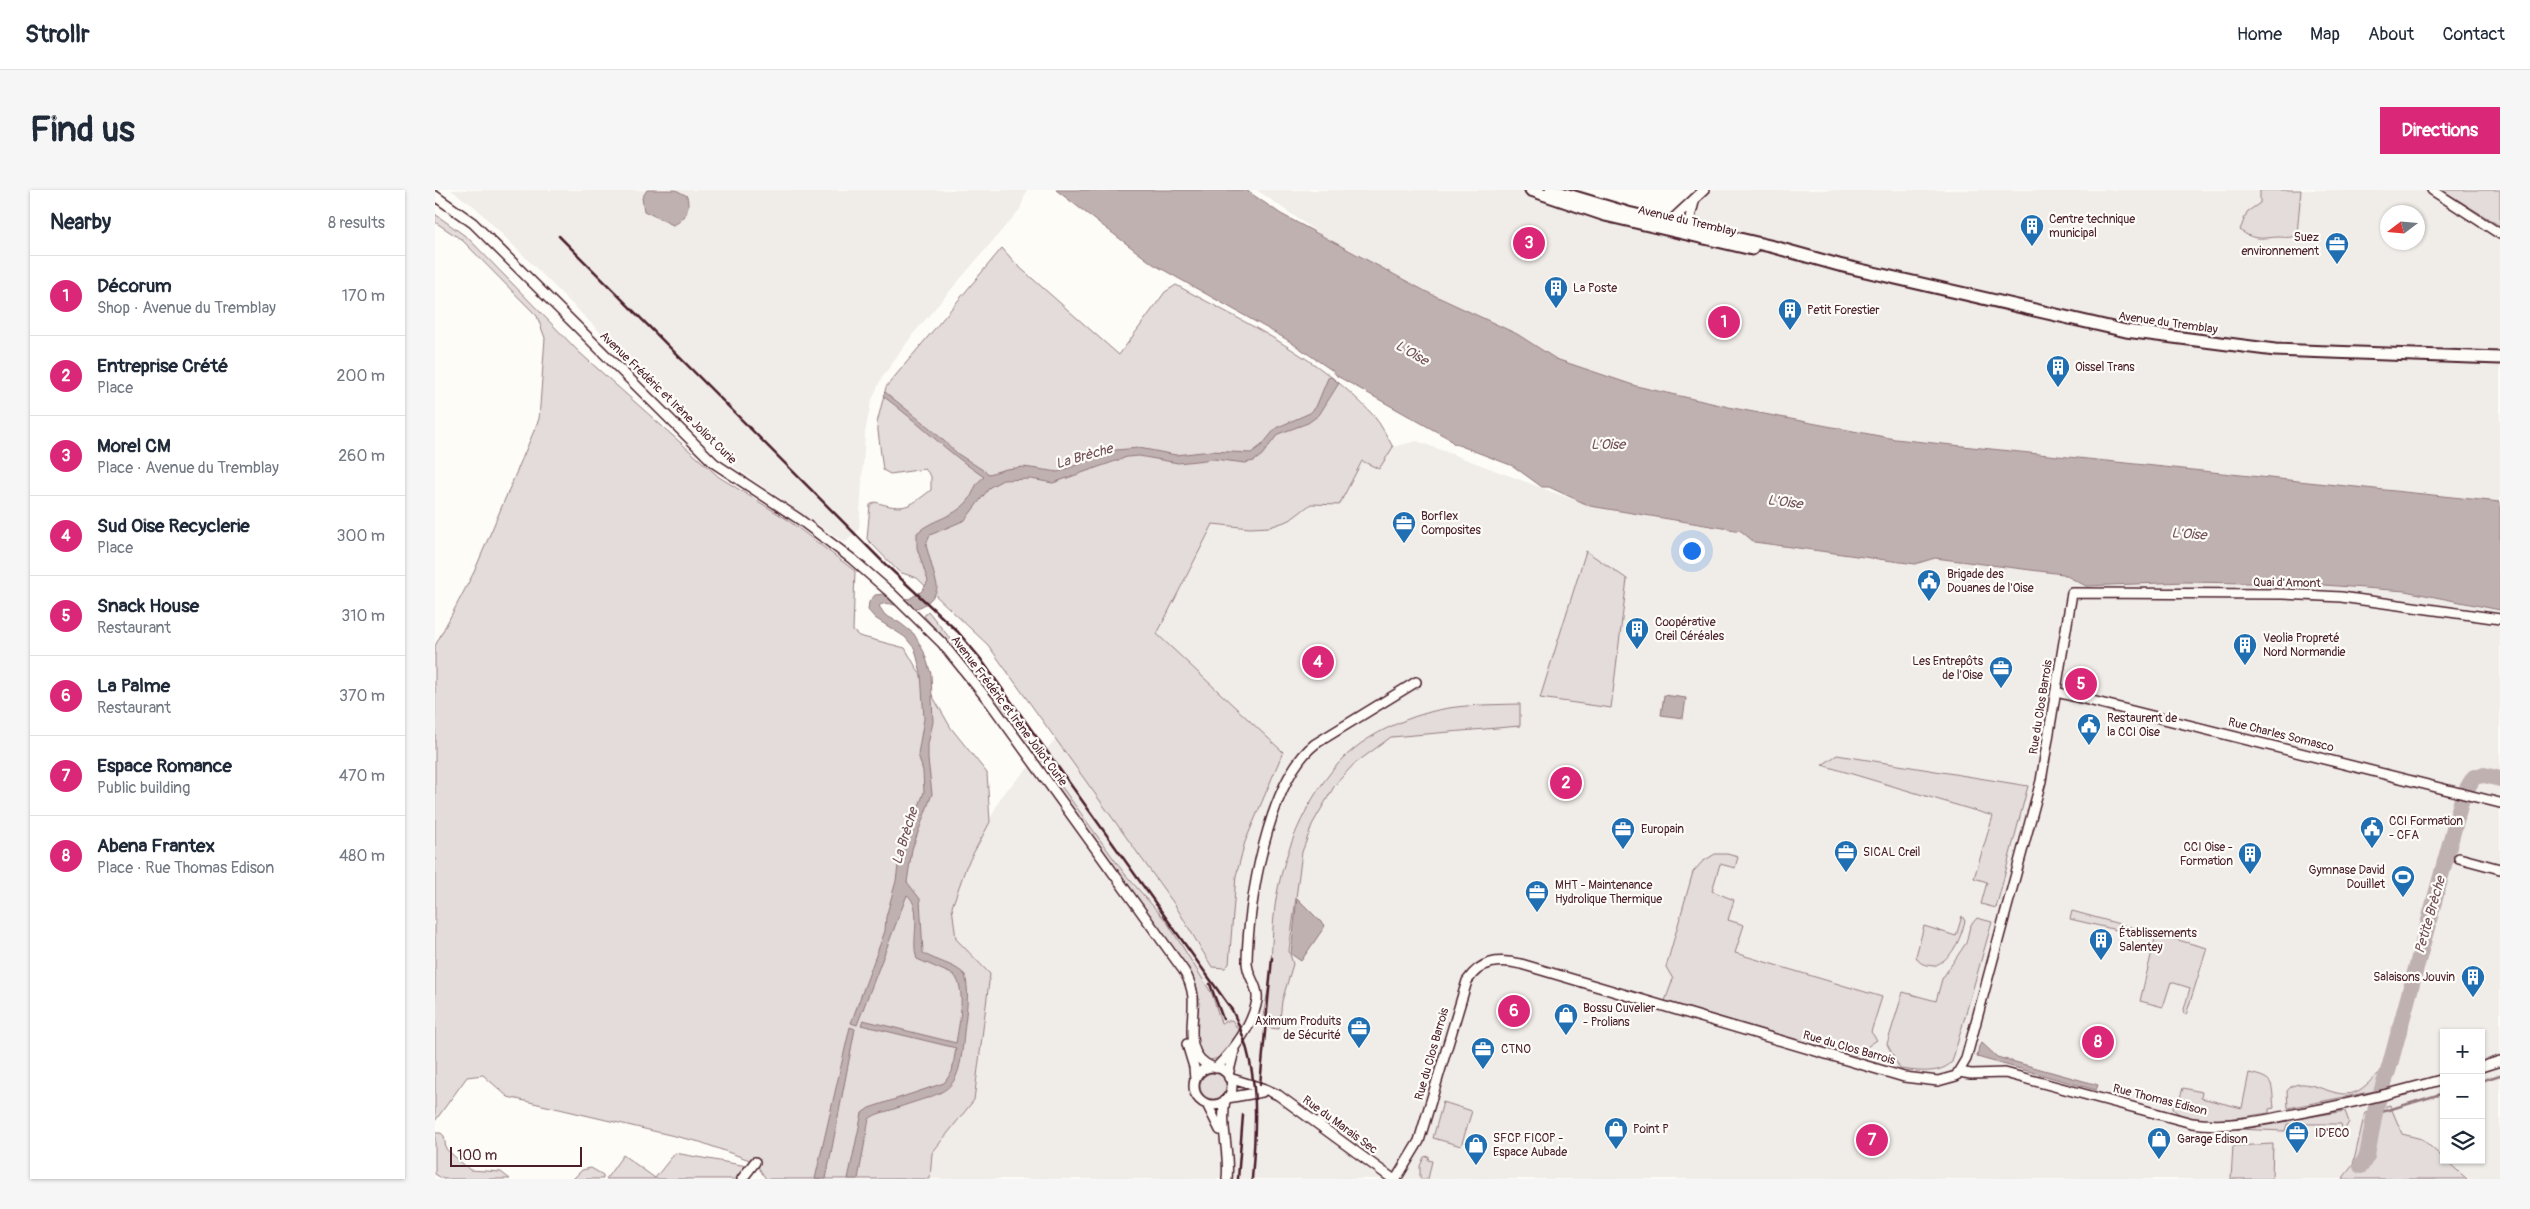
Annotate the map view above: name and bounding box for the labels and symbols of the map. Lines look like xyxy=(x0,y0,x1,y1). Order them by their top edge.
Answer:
street label: Avenue du Tremblay xyxy=(1636,202,1738,240)
north arrow xyxy=(2380,205,2425,250)
place label: Centre technique municipal xyxy=(2049,212,2135,241)
building icon: Centre technique municipal xyxy=(2019,213,2045,247)
pin: 3 xyxy=(1513,224,1545,262)
place label: Suez environnement xyxy=(2241,230,2319,259)
office icon: Suez environnement xyxy=(2324,231,2350,265)
building icon: La Poste xyxy=(1543,275,1569,309)
place label: La Poste xyxy=(1573,281,1617,296)
building icon: Petit Forestier xyxy=(1777,297,1803,331)
pin: 1 xyxy=(1708,303,1740,341)
place label: Petit Forestier xyxy=(1807,303,1880,318)
street label: Avenue du Tremblay xyxy=(2117,309,2219,337)
street label: Avenue Frédéric et Irène Joliot Curie xyxy=(596,329,740,467)
water label: L'Oise xyxy=(1392,337,1433,370)
building icon: Oissel Trans xyxy=(2045,354,2071,388)
place label: Oissel Trans xyxy=(2075,360,2135,375)
water label: L’Oise xyxy=(1591,436,1627,453)
water label: La Brèche xyxy=(1054,439,1116,472)
water label: L'Oise xyxy=(1766,491,1806,513)
place label: Borflex Composites xyxy=(1421,509,1482,538)
office icon: Borflex Composites xyxy=(1391,510,1417,544)
water label: L'Oise xyxy=(2171,524,2209,544)
your location xyxy=(1679,538,1705,564)
place label: Brigade des Douanes de l'Oise xyxy=(1947,567,2034,596)
public building icon: Brigade des Douanes de l'Oise xyxy=(1916,568,1942,602)
street label: Quai d'Amont xyxy=(2253,575,2321,591)
place label: Coopérative Creil Céréales xyxy=(1655,615,1725,644)
building icon: Coopérative Creil Céréales xyxy=(1624,616,1650,650)
place label: Veolia Propreté Nord Normandie xyxy=(2263,631,2346,660)
building icon: Veolia Propreté Nord Normandie xyxy=(2232,632,2258,666)
street label: Avenue Frédéric et Irène Joliot Curie xyxy=(948,633,1071,789)
pin: 4 xyxy=(1302,643,1334,681)
place label: Les Entrepôts de l'Oise xyxy=(1912,654,1984,683)
office icon: Les Entrepôts de l'Oise xyxy=(1988,655,2014,689)
street label: Rue du Clos Barrois xyxy=(2026,658,2056,755)
pin: 5 xyxy=(2065,665,2097,703)
place label: Restaurent de la CCI Oise xyxy=(2107,711,2177,740)
public building icon: Restaurent de la CCI Oise xyxy=(2076,712,2102,746)
street label: Rue Charles Somasco xyxy=(2227,715,2336,756)
pin: 2 xyxy=(1550,764,1582,802)
water label: La Brèche xyxy=(888,804,922,866)
place label: CCI Formation - CFA xyxy=(2389,814,2463,843)
public building icon: CCI Formation - CFA xyxy=(2359,815,2385,849)
office icon: Europain xyxy=(1610,816,1636,850)
place label: Europain xyxy=(1641,822,1684,837)
office icon: SICAL Creil xyxy=(1833,839,1859,873)
place label: CCI Oise - Formation xyxy=(2180,840,2233,869)
building icon: CCI Oise - Formation xyxy=(2237,841,2263,875)
place label: SICAL Creil xyxy=(1863,845,1920,860)
place label: Gymnase David Douillet xyxy=(2308,863,2385,892)
sports icon: Gymnase David Douillet xyxy=(2390,864,2416,898)
water label: Petite Brèche xyxy=(2411,873,2450,955)
place label: MHT - Maintenance Hydrolique Thermique xyxy=(1555,878,1662,907)
office icon: MHT - Maintenance Hydrolique Thermique xyxy=(1524,879,1550,913)
place label: Établissements Salentey xyxy=(2119,925,2197,955)
building icon: Établissements Salentey xyxy=(2088,927,2114,961)
building icon: Salaisons Jouvin xyxy=(2460,964,2486,998)
place label: Salaisons Jouvin xyxy=(2373,970,2455,985)
pin: 6 xyxy=(1498,992,1530,1030)
place label: Bossu Cuvelier - Prolians xyxy=(1583,1001,1656,1030)
shop icon: Bossu Cuvelier - Prolians xyxy=(1553,1002,1579,1036)
street label: Rue du Clos Barrois xyxy=(1412,1005,1453,1102)
place label: Aximum Produits de Sécurité xyxy=(1255,1014,1342,1043)
office icon: Aximum Produits de Sécurité xyxy=(1346,1015,1372,1049)
pin: 8 xyxy=(2082,1023,2114,1061)
street label: Rue du Clos Barrois xyxy=(1801,1028,1898,1069)
office icon: CTNO xyxy=(1470,1036,1496,1070)
place label: CTNO xyxy=(1501,1042,1531,1057)
street label: Rue Thomas Edison xyxy=(2111,1081,2209,1119)
street label: Rue du Marais Sec xyxy=(1299,1093,1381,1157)
shop icon: Point P xyxy=(1603,1116,1629,1150)
office icon: ID'ECO xyxy=(2284,1120,2310,1154)
pin: 7 xyxy=(1856,1121,1888,1159)
place label: Point P xyxy=(1633,1122,1669,1137)
shop icon: Garage Edison xyxy=(2146,1126,2172,1160)
place label: ID'ECO xyxy=(2315,1126,2349,1141)
place label: SFCP FICOP - Espace Aubade xyxy=(1493,1131,1567,1160)
shop icon: SFCP FICOP - Espace Aubade xyxy=(1463,1132,1489,1166)
place label: Garage Edison xyxy=(2177,1132,2248,1147)
scale bar xyxy=(450,1144,583,1167)

